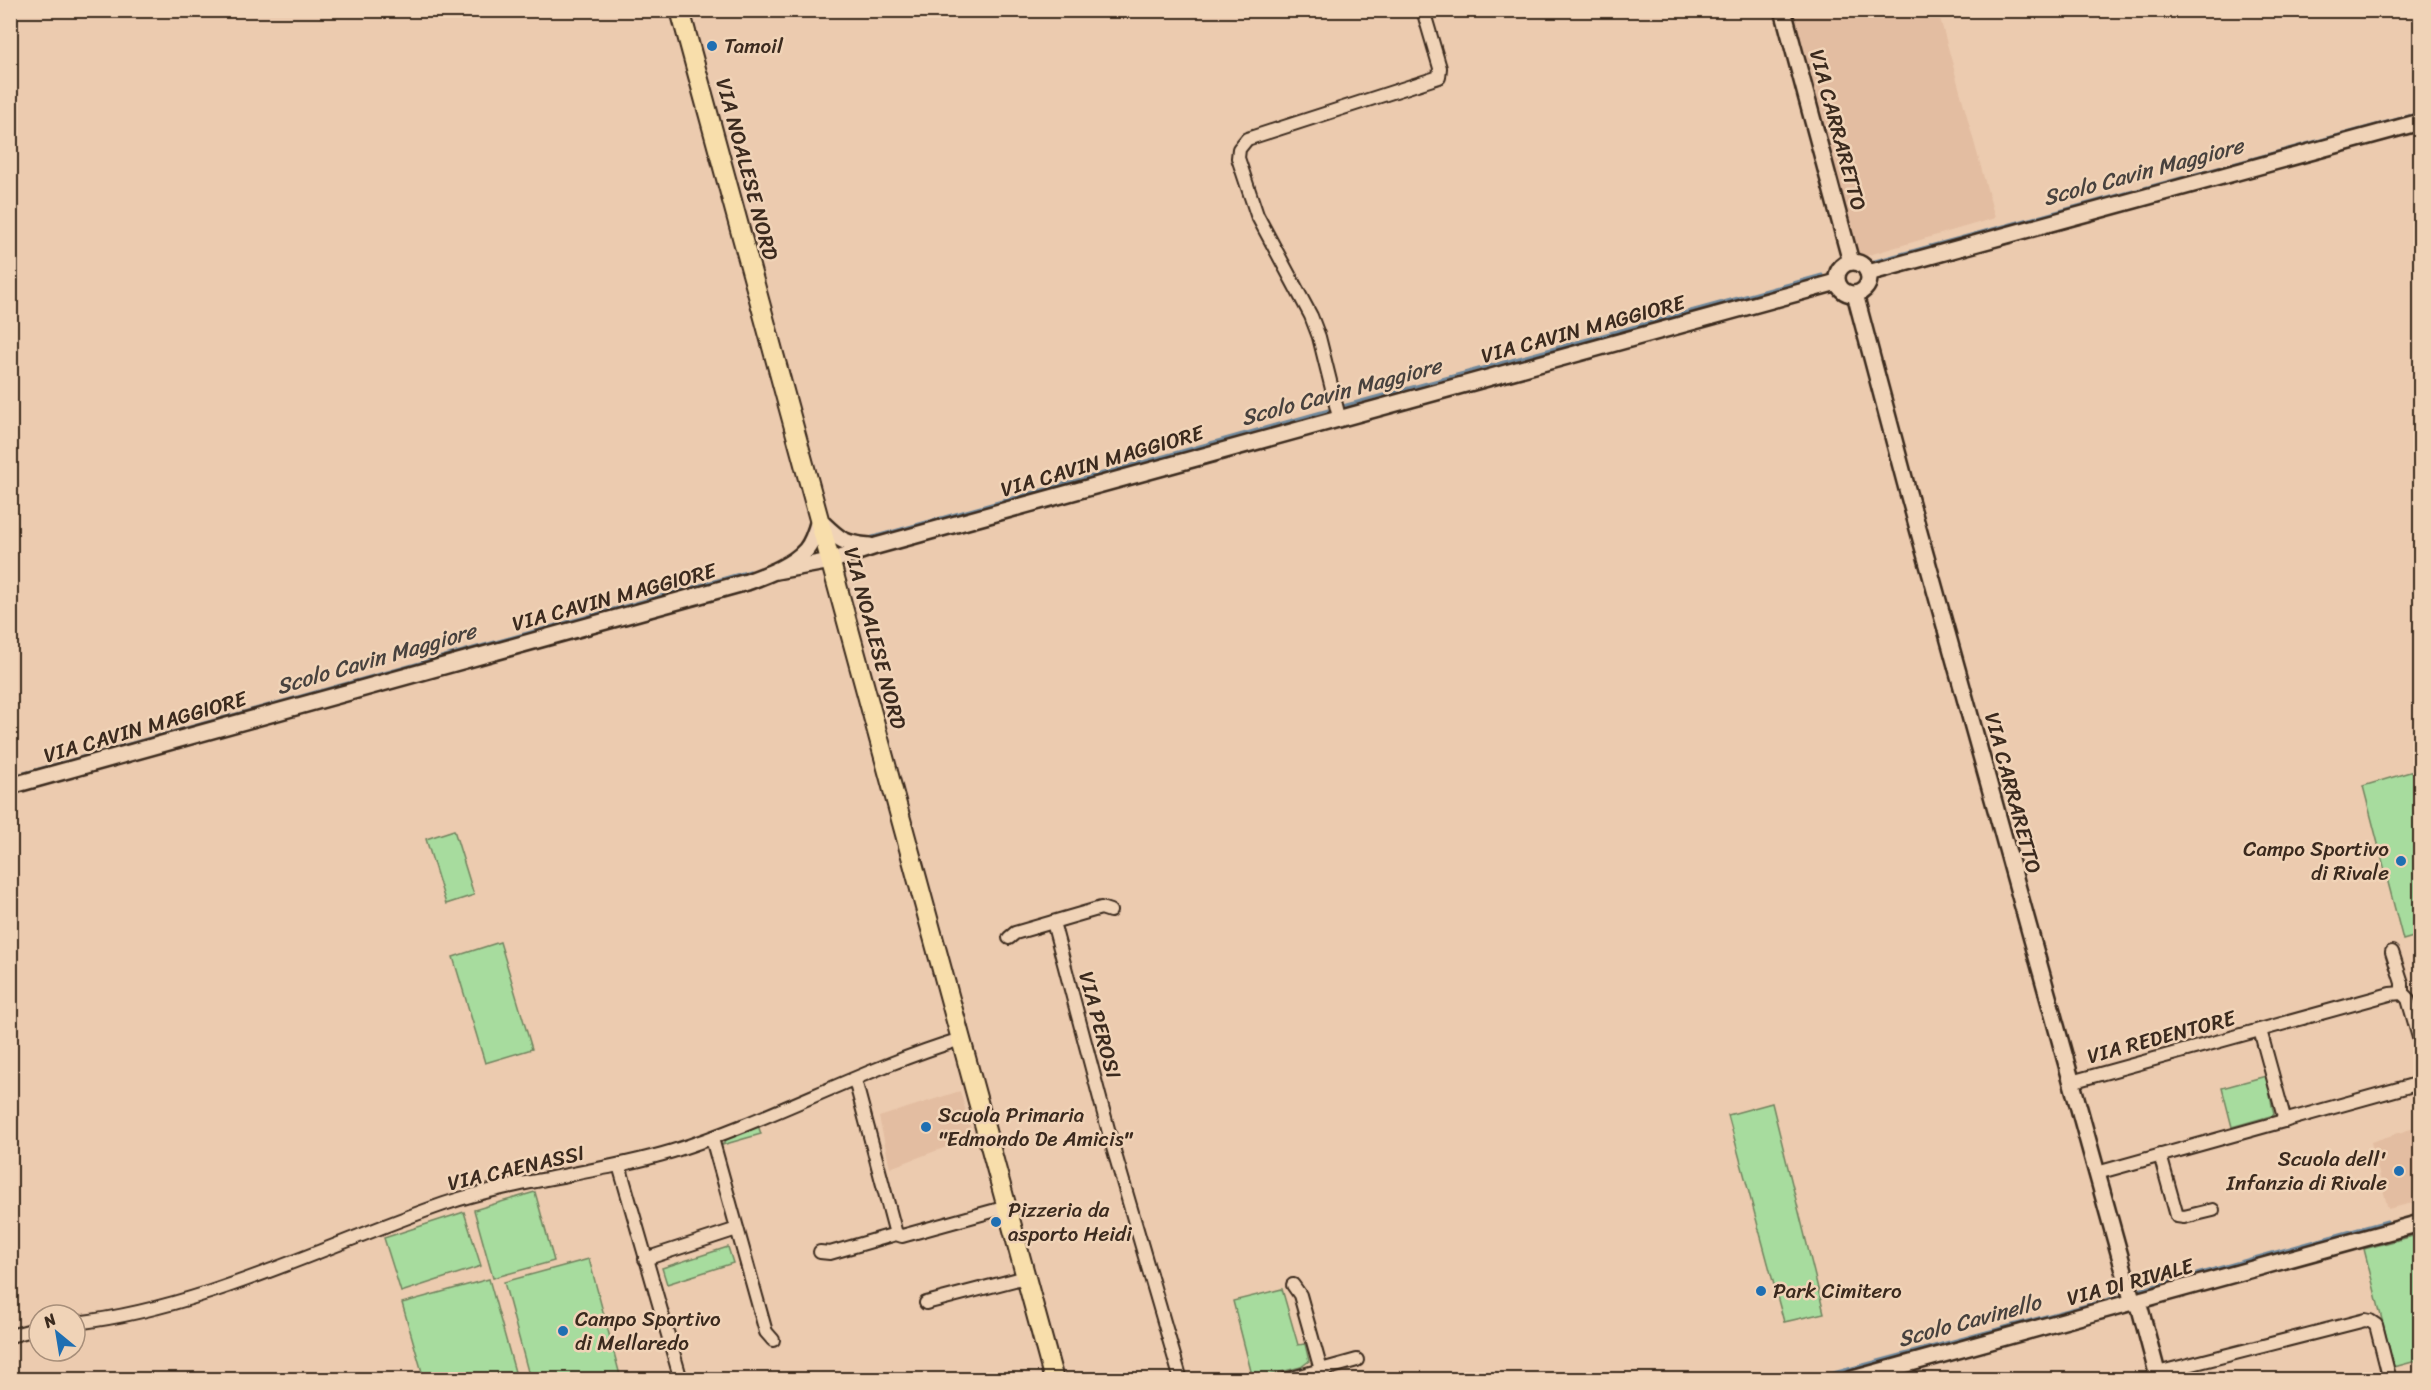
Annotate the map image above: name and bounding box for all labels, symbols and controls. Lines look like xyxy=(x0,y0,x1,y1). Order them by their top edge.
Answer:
place label: Tamoil xyxy=(724,27,784,65)
marker: Tamoil xyxy=(705,39,719,53)
street label: VIA CARRARETTO xyxy=(1798,45,1878,215)
street label: VIA NOALESE NORD xyxy=(704,74,790,265)
water label: Scolo Cavin Maggiore xyxy=(2038,125,2250,217)
street label: VIA CAVIN MAGGIORE xyxy=(1477,283,1690,374)
water label: Scolo Cavin Maggiore xyxy=(1236,345,1448,437)
street label: VIA CAVIN MAGGIORE xyxy=(996,413,1209,508)
street label: VIA NOALESE NORD xyxy=(832,543,918,734)
street label: VIA CAVIN MAGGIORE xyxy=(508,551,721,642)
water label: Scolo Cavin Maggiore xyxy=(272,611,483,706)
street label: VIA CAVIN MAGGIORE xyxy=(39,679,252,774)
street label: VIA CARRARETTO xyxy=(1973,708,2053,878)
place label: Campo Sportivo di Rivale xyxy=(2243,830,2389,892)
marker: Campo Sportivo di Rivale xyxy=(2394,854,2408,868)
street label: VIA PEROSI xyxy=(1067,967,1133,1083)
street label: VIA REDENTORE xyxy=(2083,999,2241,1075)
place label: Scuola Primaria "Edmondo De Amicis" xyxy=(938,1096,1133,1158)
marker: Scuola Primaria "Edmondo De Amicis" xyxy=(919,1120,933,1134)
street label: VIA CAENASSI xyxy=(444,1134,589,1202)
place label: Scuola dell' Infanzia di Rivale xyxy=(2226,1140,2387,1202)
marker: Scuola dell' Infanzia di Rivale xyxy=(2392,1164,2406,1178)
place label: Pizzeria da asporto Heidi xyxy=(1008,1191,1133,1253)
marker: Pizzeria da asporto Heidi xyxy=(989,1215,1003,1229)
street label: VIA DI RIVALE xyxy=(2063,1247,2199,1317)
place label: Park Cimitero xyxy=(1773,1272,1902,1310)
water label: Scolo Cavinello xyxy=(1893,1282,2047,1358)
marker: Park Cimitero xyxy=(1754,1284,1768,1298)
place label: Campo Sportivo di Mellaredo xyxy=(575,1300,721,1362)
north arrow xyxy=(27,1303,87,1363)
text: N xyxy=(37,1305,63,1336)
marker: Campo Sportivo di Mellaredo xyxy=(556,1324,570,1338)

